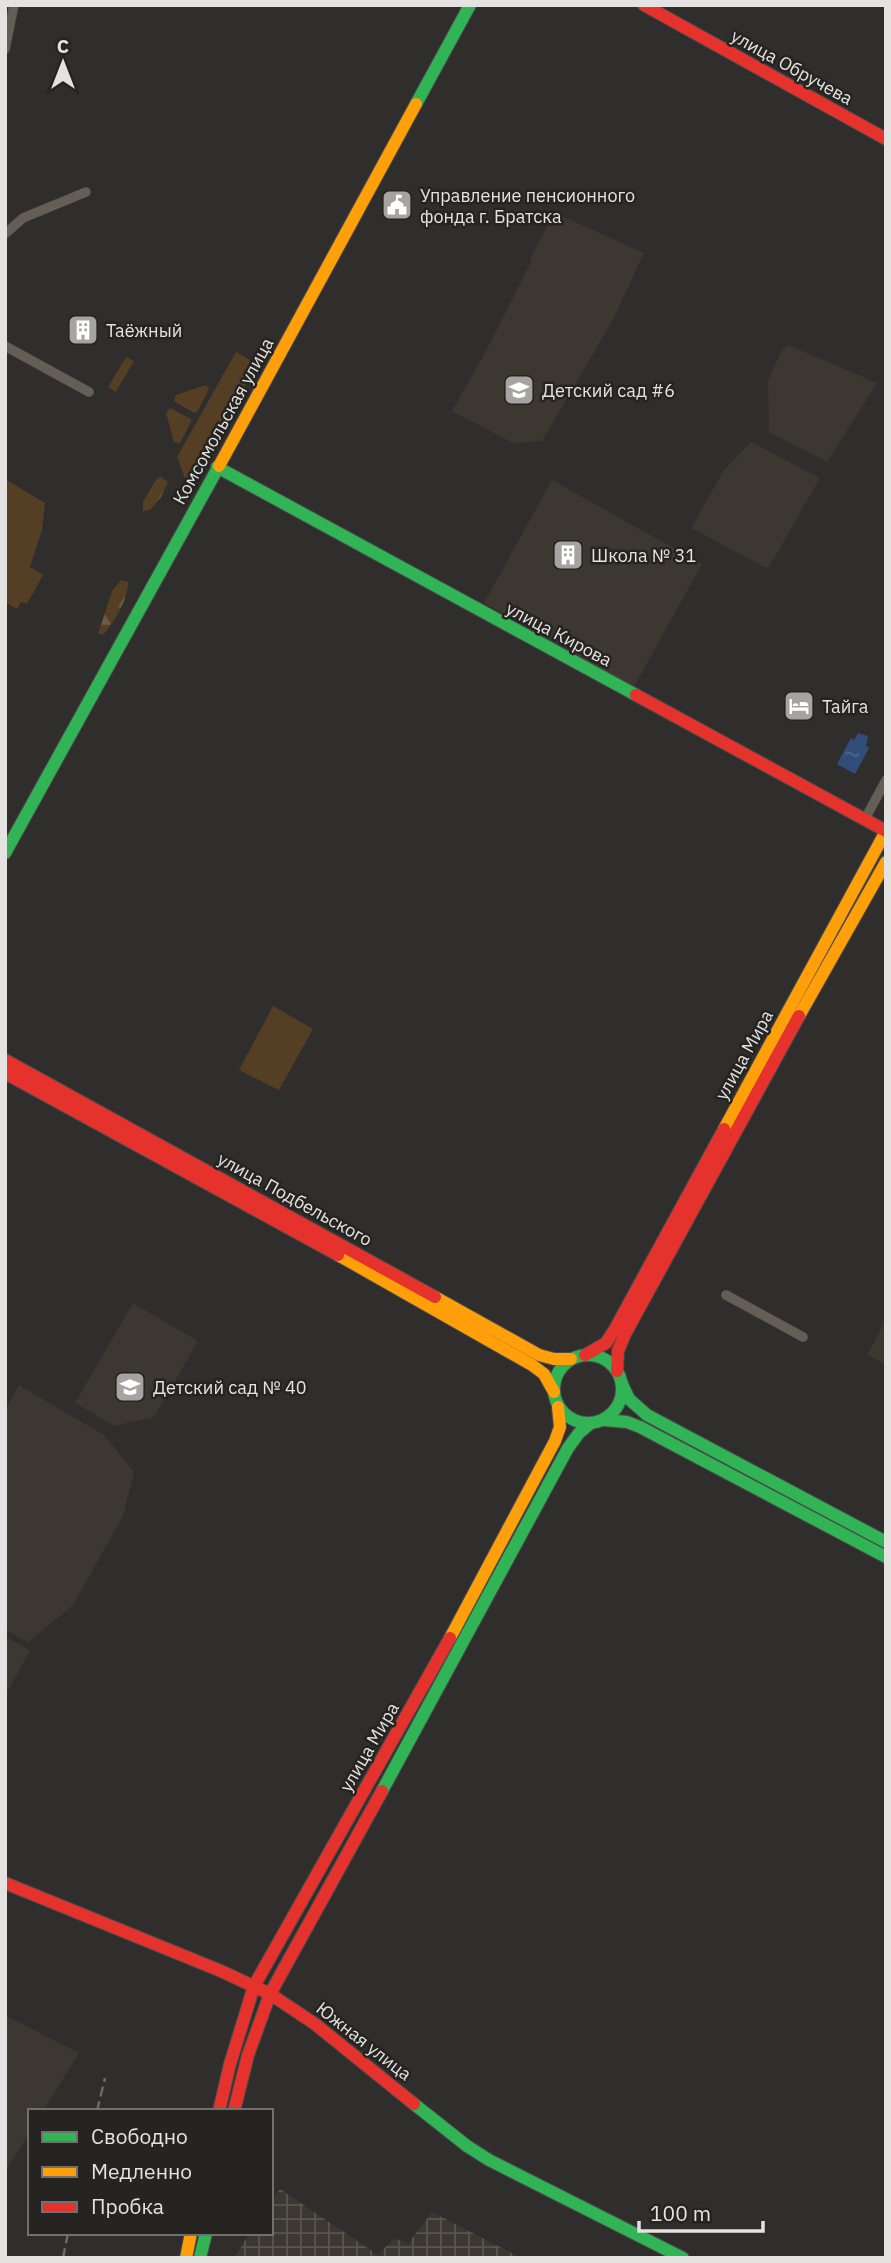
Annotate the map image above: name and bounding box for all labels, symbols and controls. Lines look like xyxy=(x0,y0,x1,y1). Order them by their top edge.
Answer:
street label: улица Обручева xyxy=(727,24,857,110)
north arrow xyxy=(28,28,98,98)
text: С xyxy=(57,34,69,58)
place label: Управление пенсионного фонда г. Братска xyxy=(420,184,635,228)
public building icon: Управление пенсионного фонда г. Братска xyxy=(380,188,414,222)
building icon: Таёжный xyxy=(66,313,100,347)
place label: Таёжный xyxy=(106,319,182,342)
street label: Комсомольская улица xyxy=(168,333,279,508)
school or university icon: Детский сад #6 xyxy=(502,373,536,407)
place label: Детский сад #6 xyxy=(542,379,675,402)
building icon: Школа № 31 xyxy=(551,538,585,572)
place label: Школа № 31 xyxy=(591,544,696,567)
street label: улица Кирова xyxy=(502,596,616,672)
hotel icon: Тайга xyxy=(782,689,816,723)
place label: Тайга xyxy=(822,695,869,718)
street label: улица Мира xyxy=(710,1006,778,1104)
street label: улица Подбельского xyxy=(214,1147,376,1251)
school or university icon: Детский сад № 40 xyxy=(113,1370,147,1404)
place label: Детский сад № 40 xyxy=(153,1376,307,1399)
street label: улица Мира xyxy=(334,1698,404,1796)
street label: Южная улица xyxy=(312,1997,417,2086)
legend xyxy=(28,2109,273,2235)
text: Свободно xyxy=(91,2122,188,2150)
text: Медленно xyxy=(91,2157,192,2185)
scale bar xyxy=(639,2190,763,2234)
text: Пробка xyxy=(91,2192,164,2220)
text: 100 m xyxy=(650,2199,711,2227)

